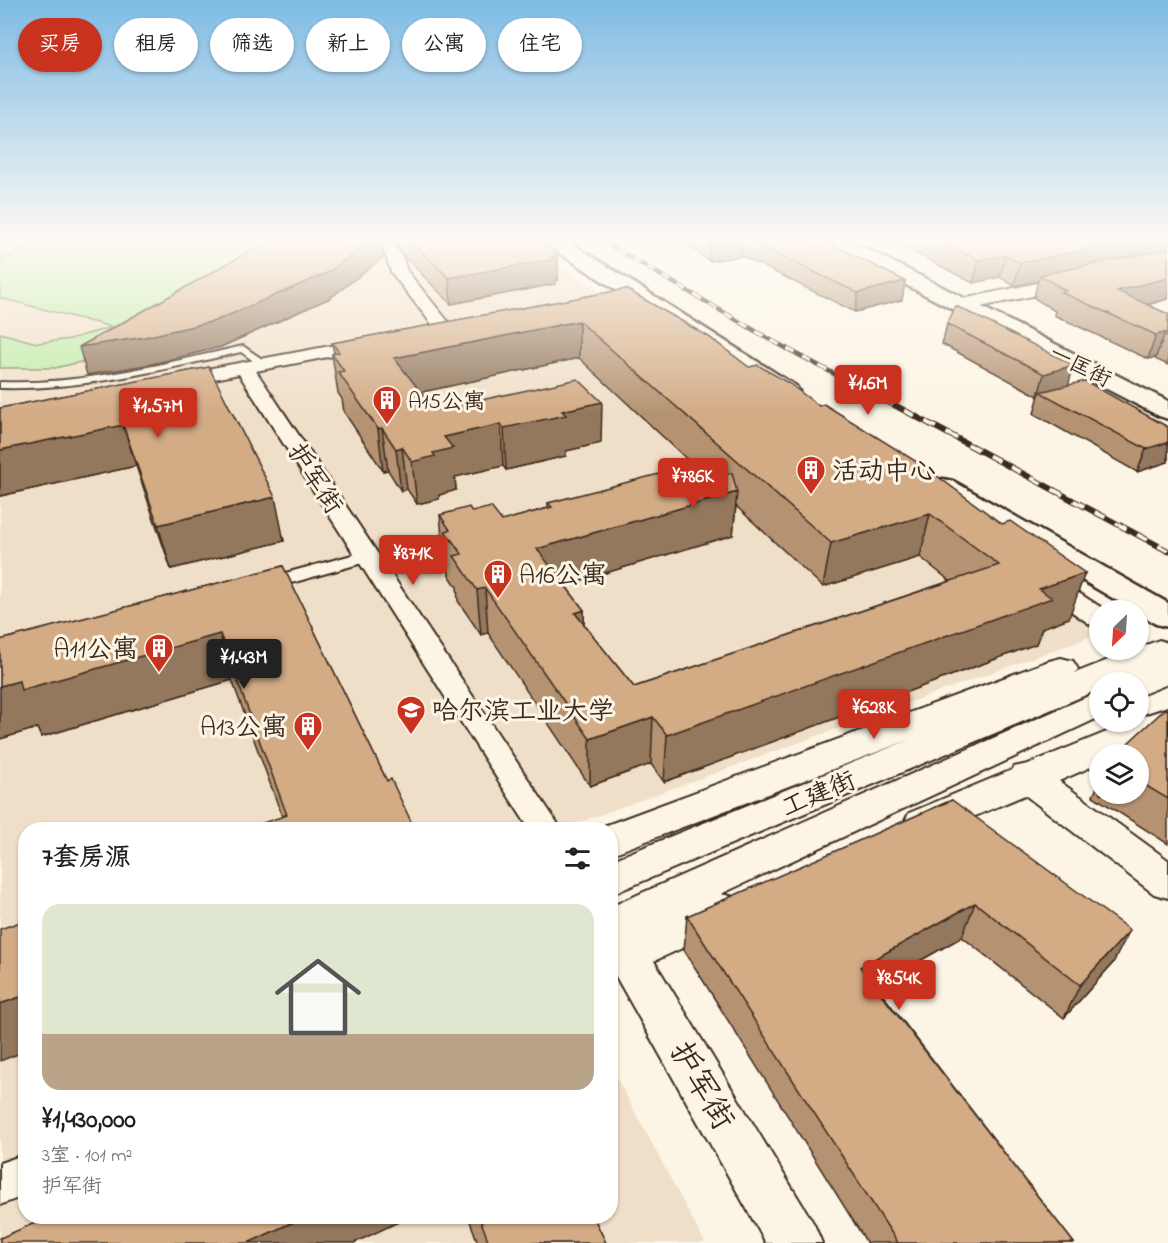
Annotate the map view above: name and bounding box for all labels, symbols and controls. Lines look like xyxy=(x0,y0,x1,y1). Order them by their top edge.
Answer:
chip: 买房 xyxy=(18,18,102,72)
chip: 租房 xyxy=(114,18,198,72)
chip: 筛选 xyxy=(210,18,294,72)
chip: 新上 xyxy=(306,18,390,72)
chip: 公寓 xyxy=(402,18,486,72)
chip: 住宅 xyxy=(498,18,582,72)
street label: 一匡街 xyxy=(1043,338,1116,397)
pin: ¥1.6M xyxy=(826,365,910,416)
text: ¥1.6M xyxy=(848,370,888,399)
building icon: A15公寓 xyxy=(371,384,403,426)
place label: A15公寓 xyxy=(408,387,485,419)
pin: ¥1.57M xyxy=(109,388,207,439)
text: ¥1.57M xyxy=(133,393,183,422)
street label: 护军街 xyxy=(276,437,351,523)
building icon: 活动中心 xyxy=(795,454,827,496)
place label: 活动中心 xyxy=(832,454,936,492)
pin: ¥786K xyxy=(651,458,735,509)
text: ¥786K xyxy=(672,463,714,492)
pin: ¥871K xyxy=(371,535,455,586)
text: ¥871K xyxy=(393,540,433,569)
building icon: A16公寓 xyxy=(482,558,514,600)
place label: A16公寓 xyxy=(519,558,607,596)
north arrow xyxy=(1089,600,1149,660)
map controls xyxy=(1089,600,1149,804)
place label: A11公寓 xyxy=(53,632,138,670)
building icon: A11公寓 xyxy=(143,632,175,674)
pin: ¥1.43M xyxy=(195,639,293,690)
text: ¥1.43M xyxy=(221,644,267,673)
button: locate xyxy=(1089,672,1149,732)
pin: ¥628K xyxy=(832,689,916,740)
school or university icon: 哈尔滨工业大学 xyxy=(395,694,427,736)
place label: 哈尔滨工业大学 xyxy=(432,694,614,732)
text: ¥628K xyxy=(852,694,896,723)
place label: A13公寓 xyxy=(200,710,287,748)
building icon: A13公寓 xyxy=(292,710,324,752)
button: layers xyxy=(1089,744,1149,804)
street label: 工建街 xyxy=(776,763,863,828)
text: 7套房源 xyxy=(42,840,131,878)
icon: filters xyxy=(561,842,594,875)
icon: home xyxy=(264,943,372,1051)
pin: ¥854K xyxy=(857,960,941,1011)
text: ¥854K xyxy=(877,965,921,994)
street label: 护军街 xyxy=(656,1033,744,1140)
text: ¥1,430,000 xyxy=(42,1102,136,1140)
text: 3室 · 101 m² xyxy=(42,1142,132,1171)
text: 护军街 xyxy=(42,1173,102,1202)

